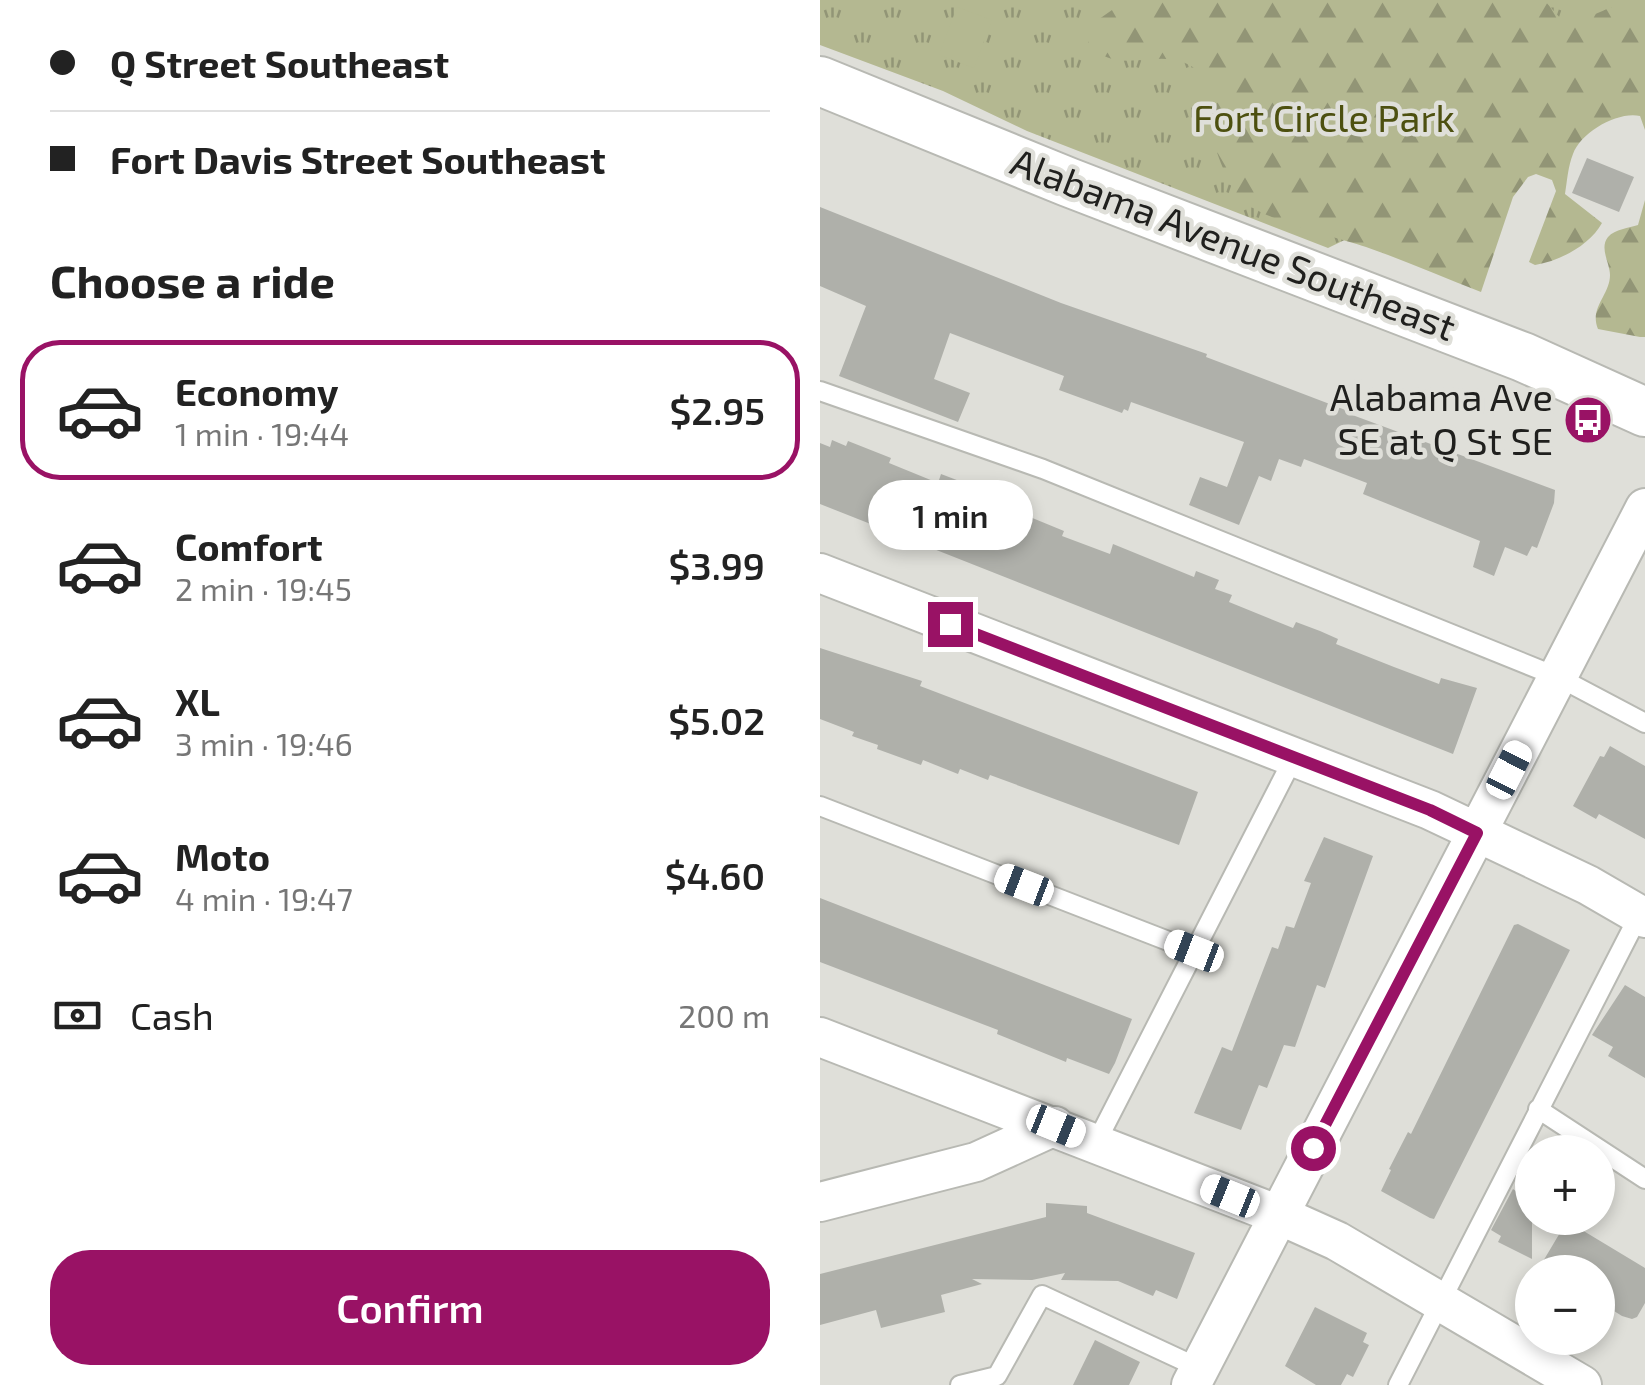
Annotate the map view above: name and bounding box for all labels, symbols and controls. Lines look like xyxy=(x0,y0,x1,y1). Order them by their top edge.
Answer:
text: Q Street Southeast xyxy=(110,40,449,86)
park label: Fort Circle Park xyxy=(1193,94,1455,140)
text: Fort Davis Street Southeast xyxy=(110,136,606,182)
street label: Alabama Avenue Southeast xyxy=(1005,137,1462,349)
text: Choose a ride xyxy=(50,253,335,307)
icon: car xyxy=(55,365,145,455)
text: Economy xyxy=(175,368,339,414)
place label: Alabama Ave SE at Q St SE xyxy=(1330,373,1553,463)
text: $2.95 xyxy=(670,387,765,433)
bus stop icon: Alabama Ave SE at Q St SE xyxy=(1562,394,1614,446)
text: 1 min · 19:44 xyxy=(175,414,349,452)
callout: 1 min xyxy=(868,479,1032,549)
text: 1 min xyxy=(913,496,988,534)
icon: car xyxy=(55,520,145,610)
text: Comfort xyxy=(175,523,323,569)
text: $3.99 xyxy=(669,542,765,588)
text: 2 min · 19:45 xyxy=(175,569,352,607)
route end xyxy=(928,602,973,647)
icon: car xyxy=(55,675,145,765)
text: XL xyxy=(175,678,220,724)
text: $5.02 xyxy=(668,697,765,743)
text: 3 min · 19:46 xyxy=(175,724,353,762)
car xyxy=(1482,736,1536,804)
icon: car xyxy=(55,830,145,920)
text: Moto xyxy=(175,833,270,879)
text: $4.60 xyxy=(665,852,765,898)
car xyxy=(991,860,1057,910)
text: 4 min · 19:47 xyxy=(175,879,353,917)
car xyxy=(1161,926,1227,976)
icon: cash xyxy=(50,988,105,1043)
text: Cash xyxy=(130,992,214,1038)
text: 200 m xyxy=(678,996,770,1034)
car xyxy=(1023,1101,1089,1151)
route start xyxy=(1291,1126,1336,1171)
map controls xyxy=(1515,1135,1615,1355)
button: + xyxy=(1515,1135,1615,1235)
car xyxy=(1197,1171,1263,1221)
button: Confirm xyxy=(50,1250,770,1365)
button: − xyxy=(1515,1255,1615,1355)

